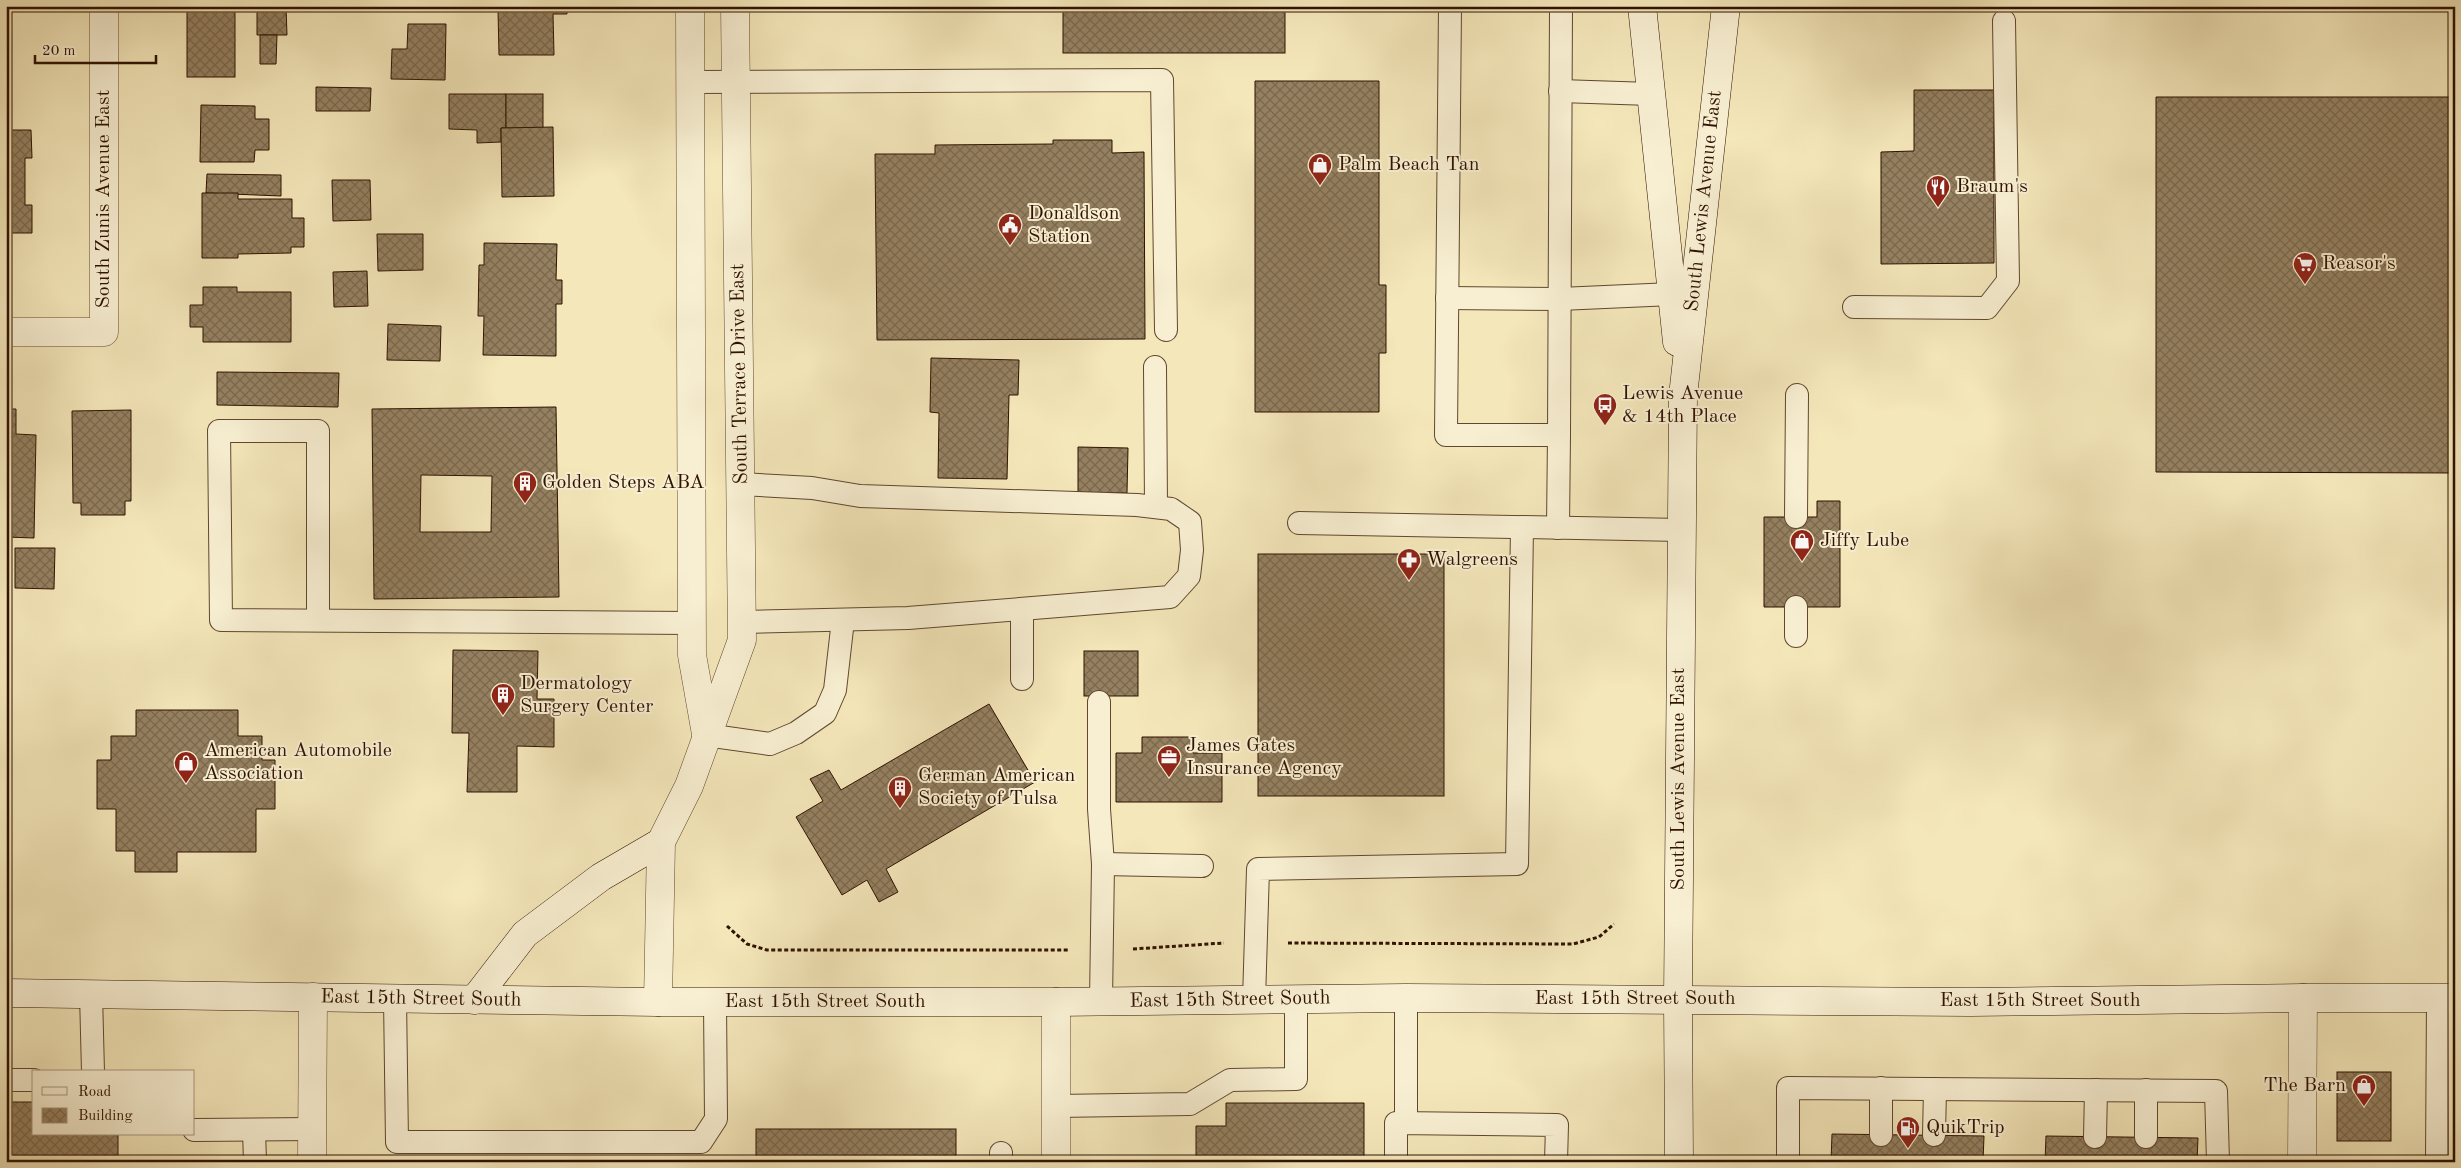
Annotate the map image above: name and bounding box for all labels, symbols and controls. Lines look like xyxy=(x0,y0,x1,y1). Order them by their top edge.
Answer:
scale bar xyxy=(35,32,156,64)
text: 20 m xyxy=(42,44,76,59)
street label: South Zunis Avenue East xyxy=(94,89,114,309)
street label: South Lewis Avenue East xyxy=(1682,89,1726,313)
shop icon: Palm Beach Tan xyxy=(1307,152,1333,186)
place label: Palm Beach Tan xyxy=(1338,155,1480,175)
restaurant icon: Braum's xyxy=(1925,174,1951,208)
place label: Braum's xyxy=(1956,177,2028,197)
place label: Donaldson Station xyxy=(1028,204,1120,247)
public building icon: Donaldson Station xyxy=(997,212,1023,246)
supermarket icon: Reasor's xyxy=(2292,251,2318,285)
place label: Reasor's xyxy=(2322,254,2396,274)
street label: South Terrace Drive East xyxy=(728,263,752,485)
place label: Lewis Avenue & 14th Place xyxy=(1622,384,1743,427)
bus stop icon: Lewis Avenue & 14th Place xyxy=(1592,392,1618,426)
building icon: Golden Steps ABA xyxy=(512,470,538,504)
place label: Golden Steps ABA xyxy=(542,473,705,493)
shop icon: Jiffy Lube xyxy=(1789,528,1815,562)
place label: Jiffy Lube xyxy=(1820,531,1909,551)
pharmacy icon: Walgreens xyxy=(1396,547,1422,581)
place label: Walgreens xyxy=(1426,550,1518,570)
street label: South Lewis Avenue East xyxy=(1669,668,1689,890)
place label: Dermatology Surgery Center xyxy=(520,674,653,717)
building icon: Dermatology Surgery Center xyxy=(490,682,516,716)
place label: James Gates Insurance Agency xyxy=(1186,736,1342,779)
place label: American Automobile Association xyxy=(204,741,392,784)
office icon: James Gates Insurance Agency xyxy=(1156,744,1182,778)
shop icon: American Automobile Association xyxy=(173,750,199,784)
place label: German American Society of Tulsa xyxy=(918,766,1076,809)
building icon: German American Society of Tulsa xyxy=(887,775,913,809)
street label: East 15th Street South xyxy=(320,987,522,1011)
street label: East 15th Street South xyxy=(1129,988,1331,1012)
street label: East 15th Street South xyxy=(1534,989,1736,1009)
street label: East 15th Street South xyxy=(1939,991,2141,1011)
street label: East 15th Street South xyxy=(724,992,926,1012)
legend xyxy=(32,1070,195,1136)
shop icon: The Barn xyxy=(2351,1073,2377,1107)
place label: The Barn xyxy=(2263,1076,2346,1096)
text: Road xyxy=(78,1085,112,1100)
text: Building xyxy=(78,1109,133,1124)
fuel station icon: QuikTrip xyxy=(1895,1115,1921,1149)
place label: QuikTrip xyxy=(1926,1118,2005,1138)

